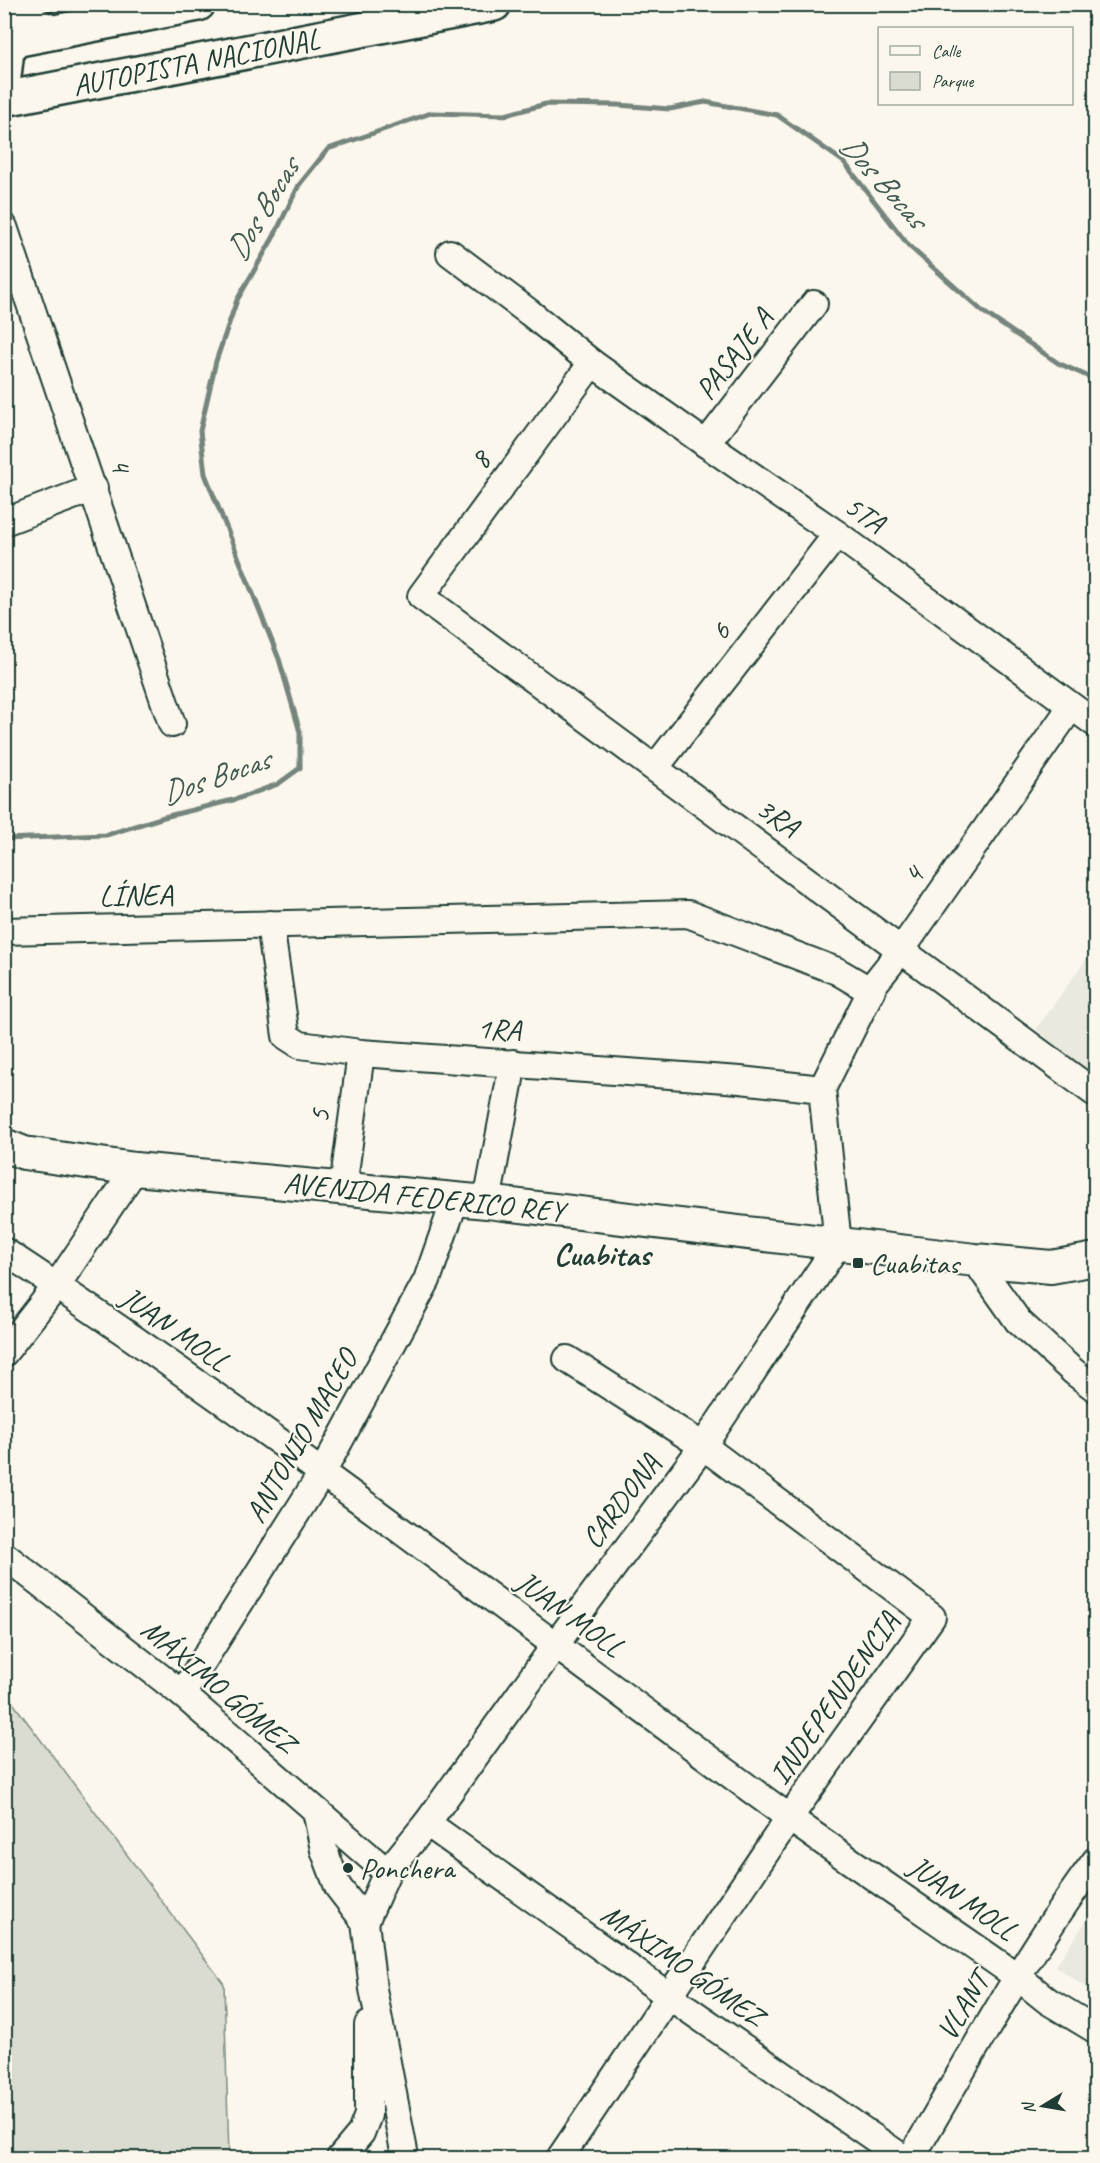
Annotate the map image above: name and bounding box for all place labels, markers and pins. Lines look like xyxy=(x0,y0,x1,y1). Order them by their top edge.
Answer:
place label: Cuabitas xyxy=(870,1244,962,1282)
marker: Cuabitas xyxy=(851,1256,865,1270)
place label: Ponchera xyxy=(360,1849,457,1887)
marker: Ponchera xyxy=(341,1861,355,1875)

